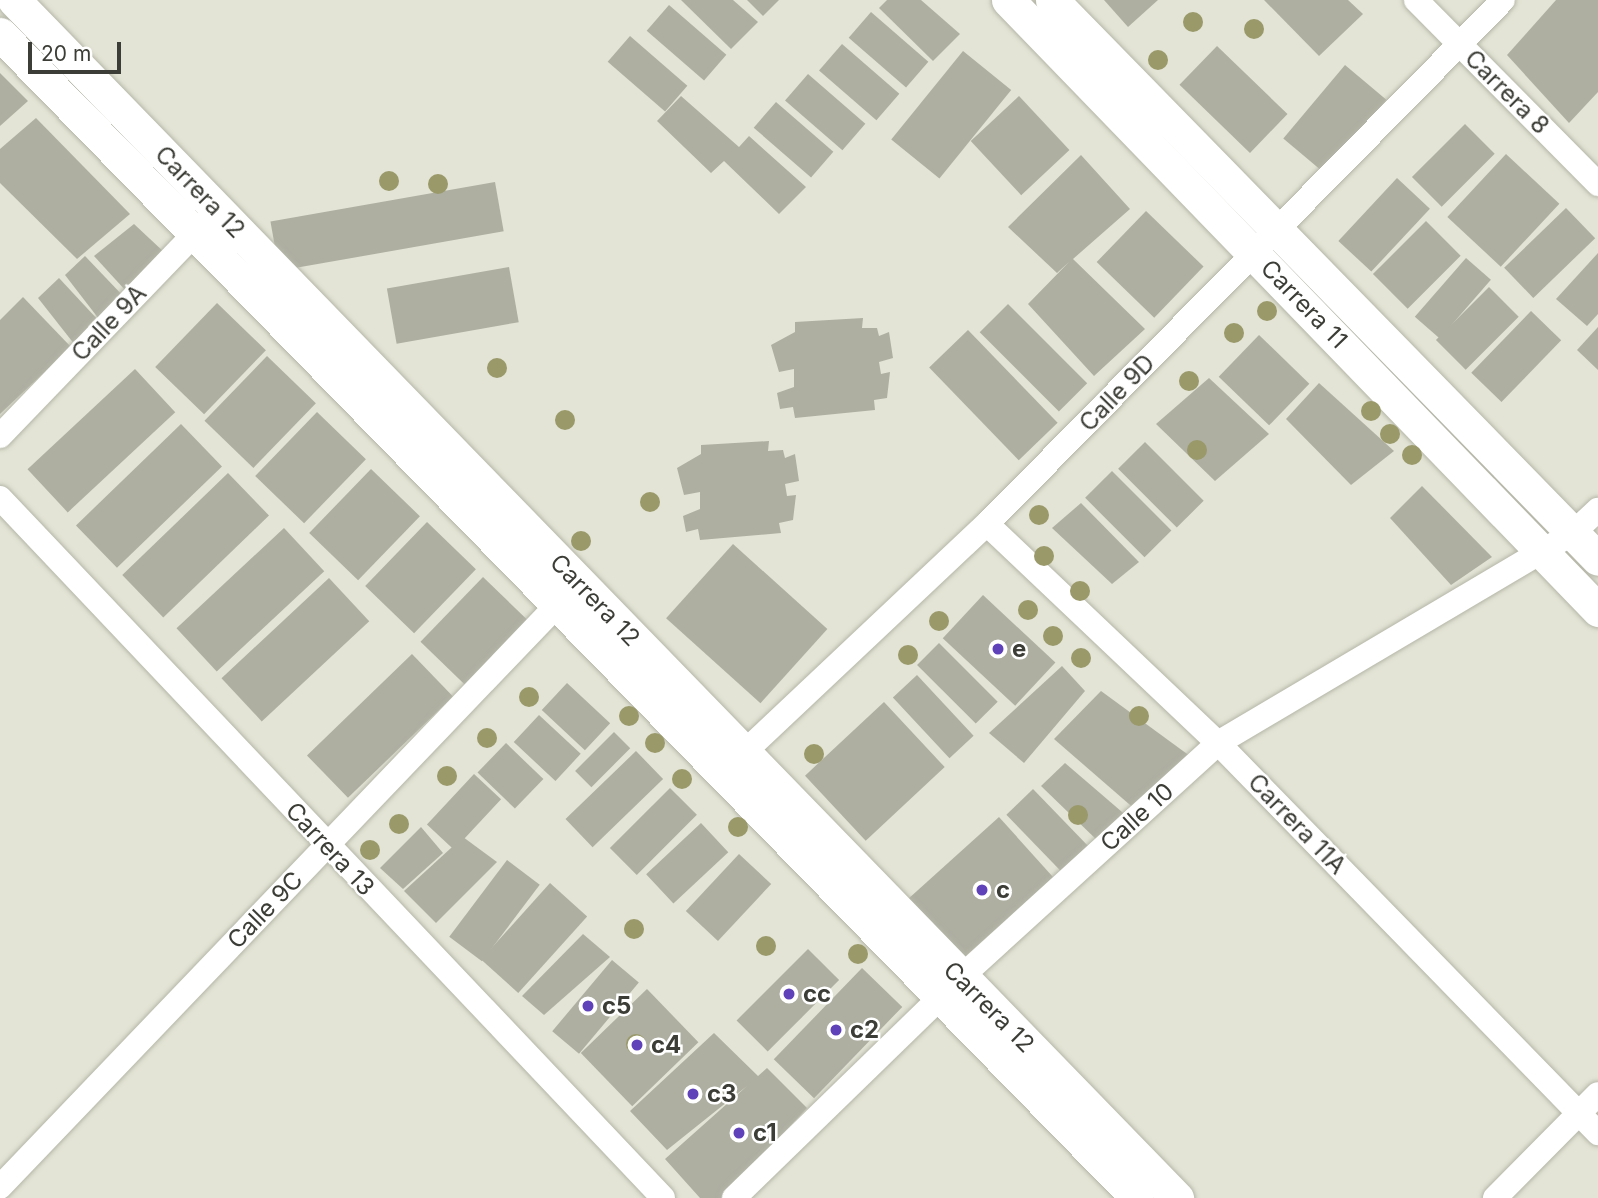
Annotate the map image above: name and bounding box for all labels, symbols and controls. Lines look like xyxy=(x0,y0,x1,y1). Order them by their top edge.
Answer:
scale bar xyxy=(32,28,124,72)
text: 20 m xyxy=(41,41,91,66)
street label: Carrera 8 xyxy=(1459,44,1555,140)
street label: Carrera 12 xyxy=(149,140,251,244)
street label: Carrera 11 xyxy=(1255,254,1353,354)
street label: Calle 9A xyxy=(66,279,152,367)
street label: Calle 9D xyxy=(1073,349,1161,437)
street label: Carrera 12 xyxy=(544,548,646,652)
place label: e xyxy=(1012,635,1026,663)
marker: e xyxy=(990,641,1006,657)
street label: Carrera 11A xyxy=(1242,768,1352,880)
street label: Calle 10 xyxy=(1095,777,1179,857)
street label: Carrera 13 xyxy=(280,796,380,902)
street label: Calle 9C xyxy=(221,866,309,954)
place label: c xyxy=(996,876,1010,904)
marker: c xyxy=(974,882,990,898)
street label: Carrera 12 xyxy=(938,956,1040,1058)
place label: cc xyxy=(803,980,831,1008)
marker: cc xyxy=(781,986,797,1002)
place label: c5 xyxy=(602,992,631,1020)
marker: c5 xyxy=(580,998,596,1014)
place label: c2 xyxy=(850,1016,879,1044)
marker: c2 xyxy=(828,1022,844,1038)
place label: c4 xyxy=(651,1031,681,1059)
marker: c4 xyxy=(629,1037,645,1053)
place label: c3 xyxy=(707,1080,737,1108)
marker: c3 xyxy=(685,1086,701,1102)
place label: c1 xyxy=(753,1119,777,1147)
marker: c1 xyxy=(731,1125,747,1141)

